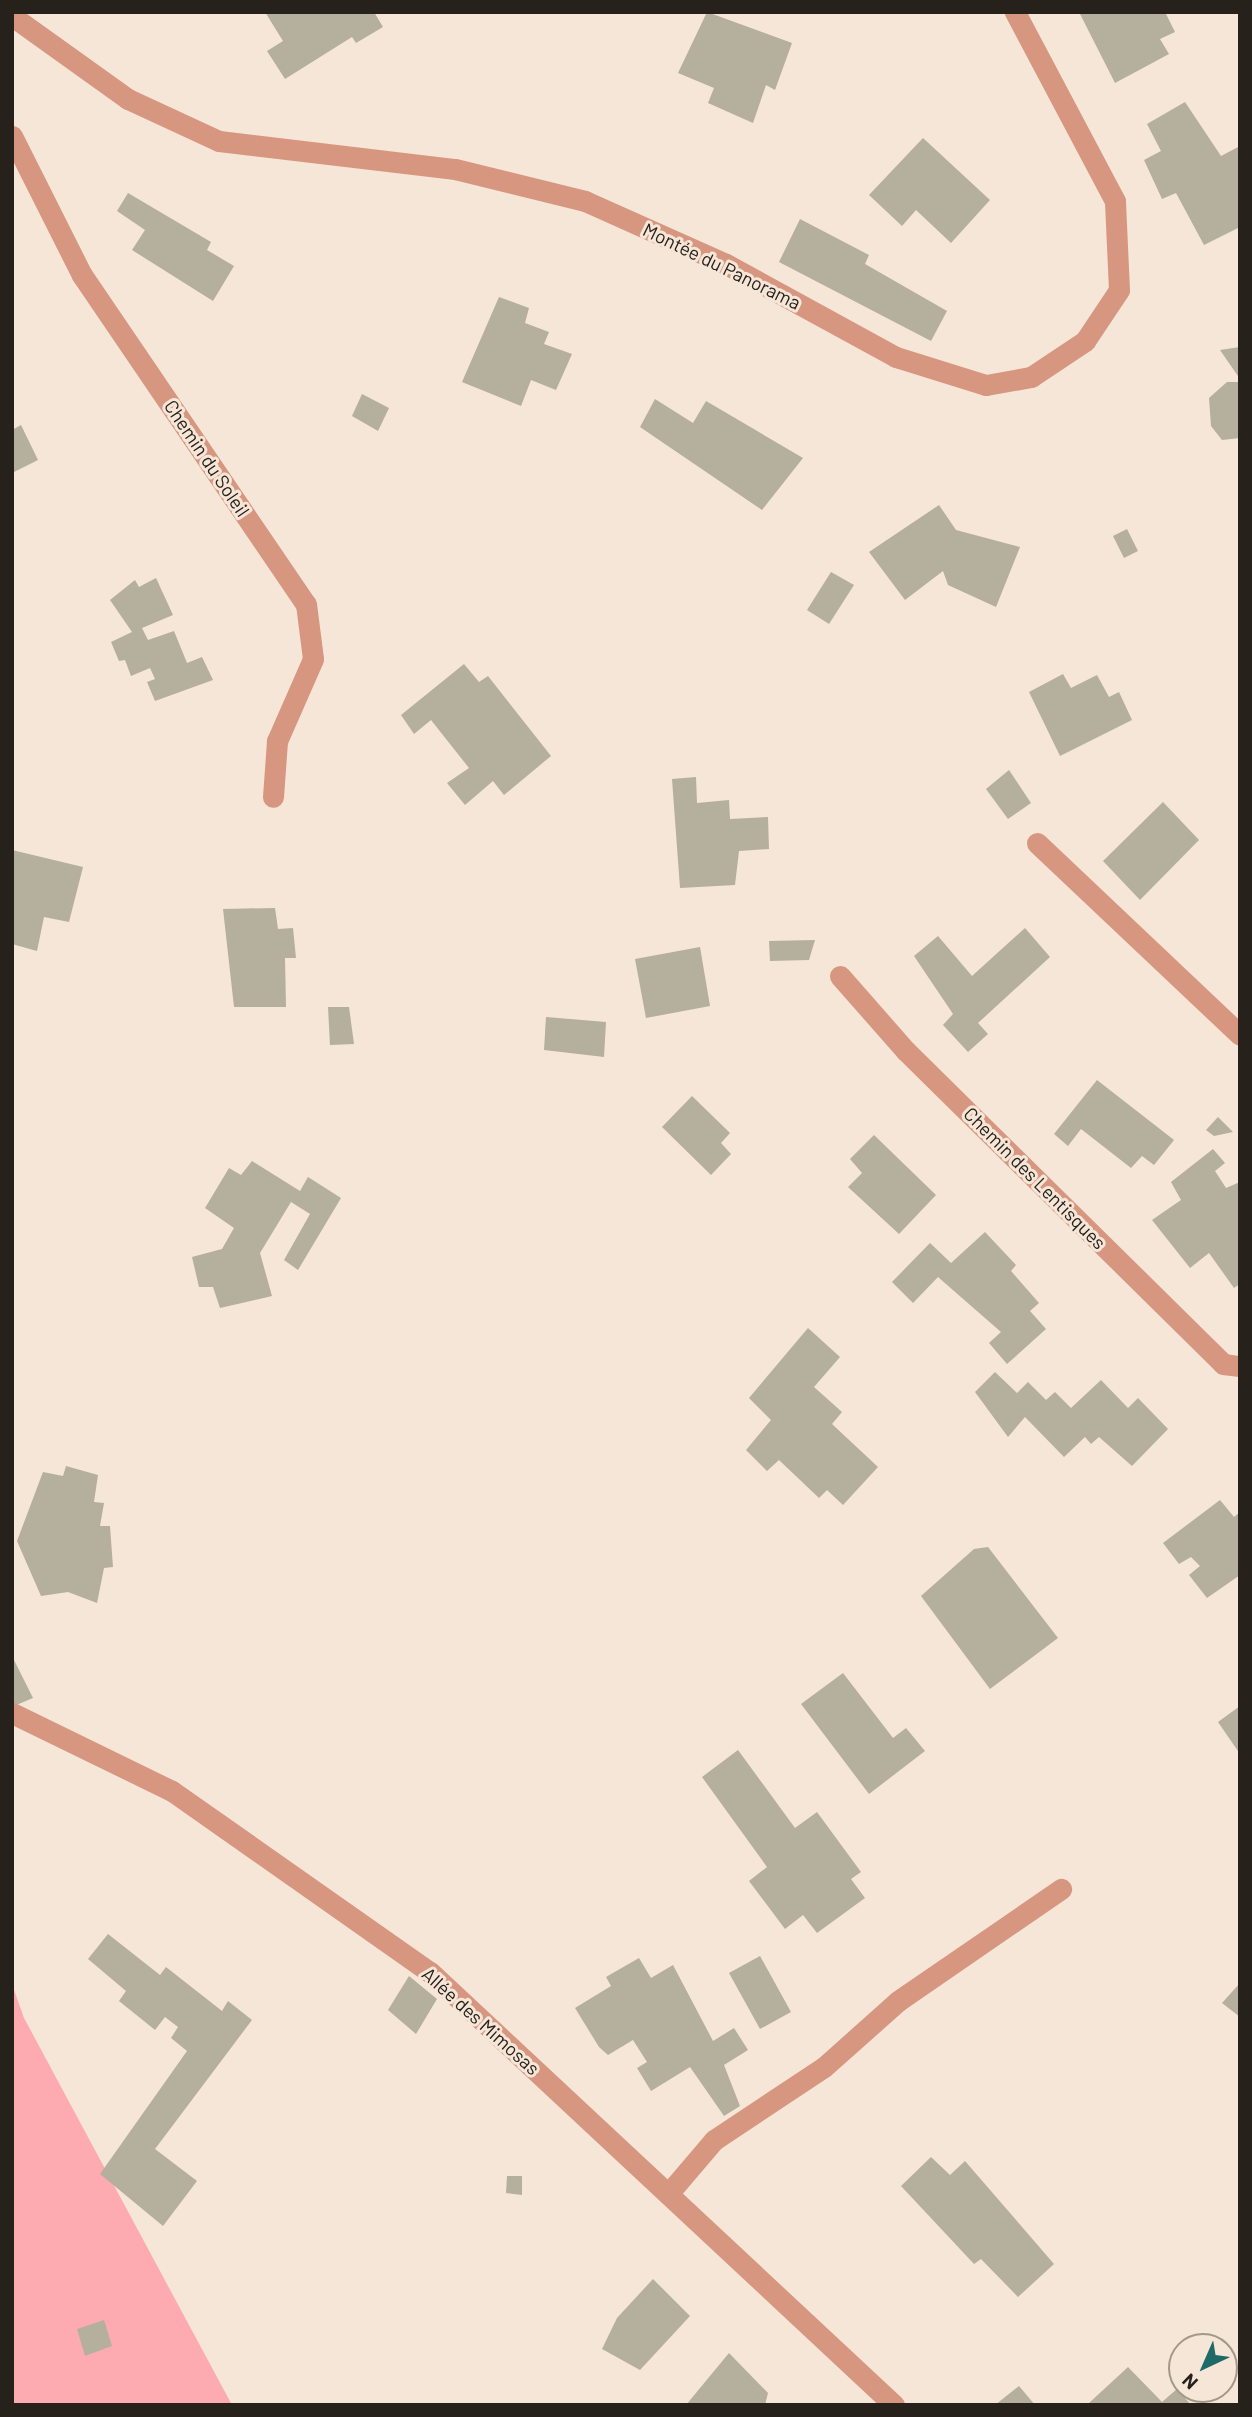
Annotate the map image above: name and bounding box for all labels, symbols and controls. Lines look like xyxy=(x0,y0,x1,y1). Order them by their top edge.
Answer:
street label: Montée du Panorama xyxy=(639,218,805,314)
street label: Chemin du Soleil xyxy=(160,395,254,521)
street label: Chemin des Lentisques xyxy=(959,1102,1111,1254)
street label: Allée des Mimosas xyxy=(418,1962,544,2080)
north arrow xyxy=(1168,2333,1238,2403)
text: N xyxy=(1177,2369,1202,2395)

